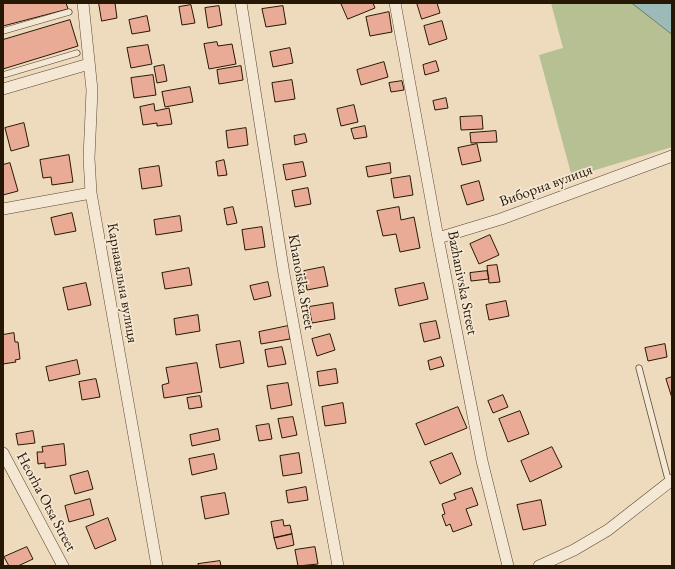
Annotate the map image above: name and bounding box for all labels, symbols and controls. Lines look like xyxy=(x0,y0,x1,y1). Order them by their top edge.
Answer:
street label: Виборна вулиця xyxy=(497,161,595,211)
street label: Карнавальна вулиця xyxy=(103,222,141,344)
street label: Bazhanivska Street xyxy=(443,229,481,337)
street label: Khanoiska Street xyxy=(284,233,318,331)
street label: Heorha Otsa Street xyxy=(12,449,80,555)

